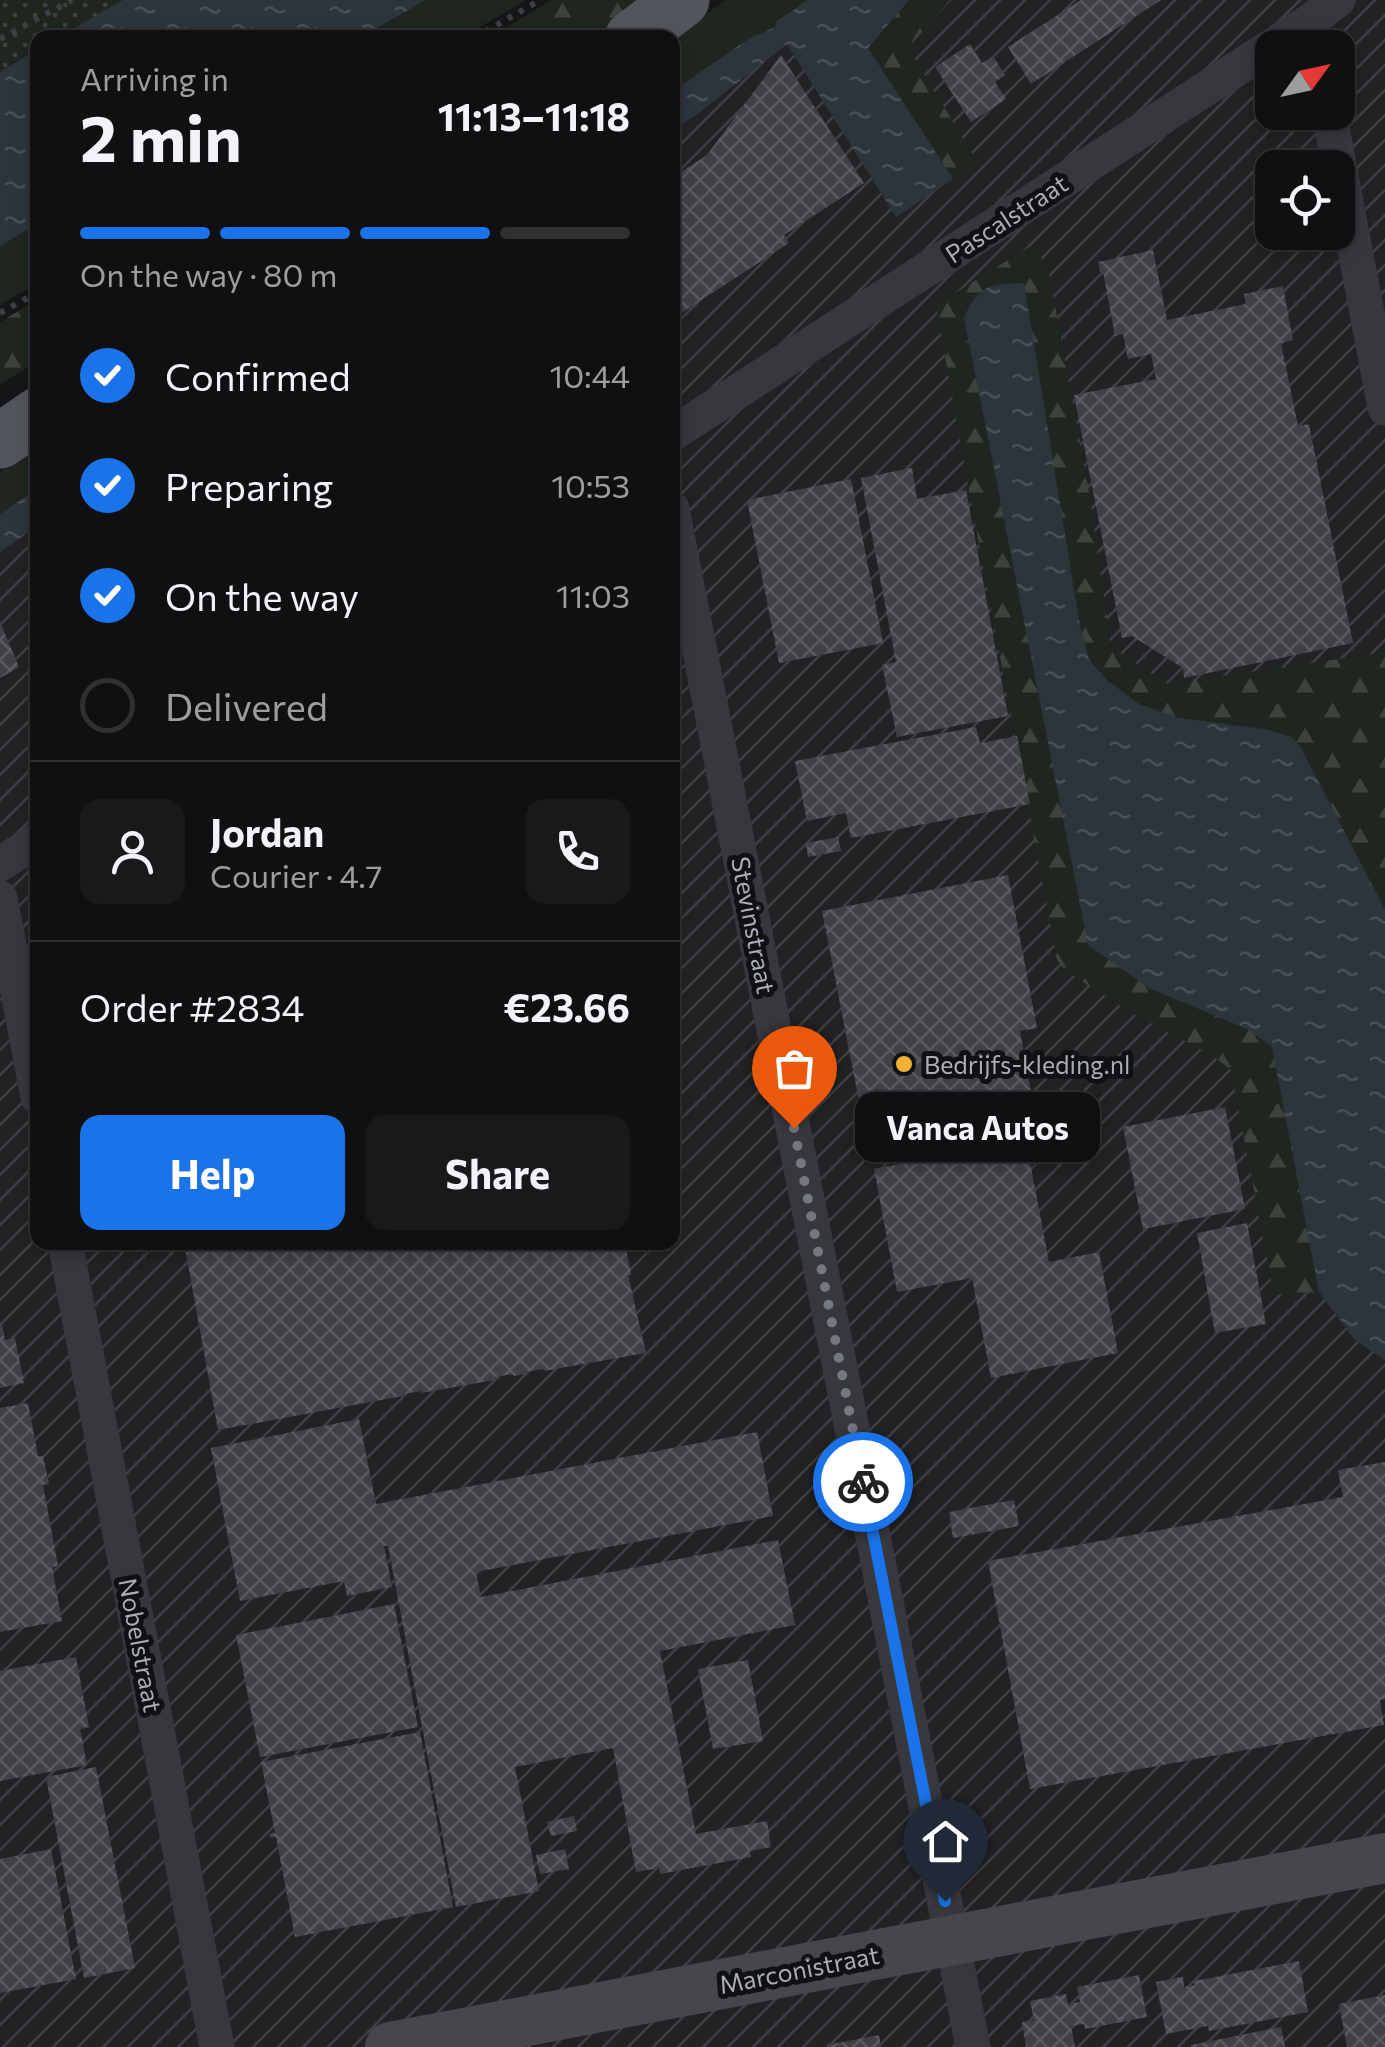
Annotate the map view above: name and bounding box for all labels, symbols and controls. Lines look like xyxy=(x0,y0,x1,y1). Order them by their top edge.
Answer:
north arrow xyxy=(1255,30,1355,130)
map controls xyxy=(1255,30,1355,250)
text: Arriving in xyxy=(80,58,229,98)
text: 11:13–11:18 xyxy=(438,92,630,139)
text: 2 min xyxy=(80,96,242,175)
button: locate xyxy=(1255,150,1355,250)
street label: Pascalstraat xyxy=(939,167,1073,269)
text: On the way · 80 m xyxy=(80,254,337,294)
icon: check xyxy=(80,348,135,403)
text: Confirmed xyxy=(165,352,351,399)
text: 10:44 xyxy=(549,355,630,395)
icon: check xyxy=(80,458,135,513)
text: Preparing xyxy=(165,462,333,509)
text: 10:53 xyxy=(551,465,630,505)
icon: check xyxy=(80,568,135,623)
text: On the way xyxy=(165,572,359,619)
text: 11:03 xyxy=(556,575,630,615)
text: Delivered xyxy=(165,682,328,729)
button: person xyxy=(80,799,185,904)
button: phone xyxy=(525,799,630,904)
text: Jordan xyxy=(210,808,324,855)
street label: Stevinstraat xyxy=(726,854,782,996)
text: Courier · 4.7 xyxy=(210,855,383,895)
text: Order #2834 xyxy=(80,983,304,1030)
text: €23.66 xyxy=(504,983,630,1030)
pin xyxy=(752,1026,837,1129)
icon: bag xyxy=(767,1041,822,1096)
place label: Bedrijfs-kleding.nl xyxy=(924,1049,1130,1079)
marker: Bedrijfs-kleding.nl xyxy=(893,1053,915,1075)
callout: Vanca Autos xyxy=(854,1093,1099,1163)
text: Vanca Autos xyxy=(886,1107,1069,1147)
button: Help xyxy=(80,1115,345,1230)
button: Share xyxy=(365,1115,630,1230)
courier xyxy=(813,1432,913,1532)
icon: bike xyxy=(836,1455,891,1510)
street label: Nobelstraat xyxy=(113,1575,169,1715)
pin xyxy=(903,1799,988,1902)
icon: home xyxy=(918,1814,973,1869)
street label: Marconistraat xyxy=(717,1939,881,1999)

